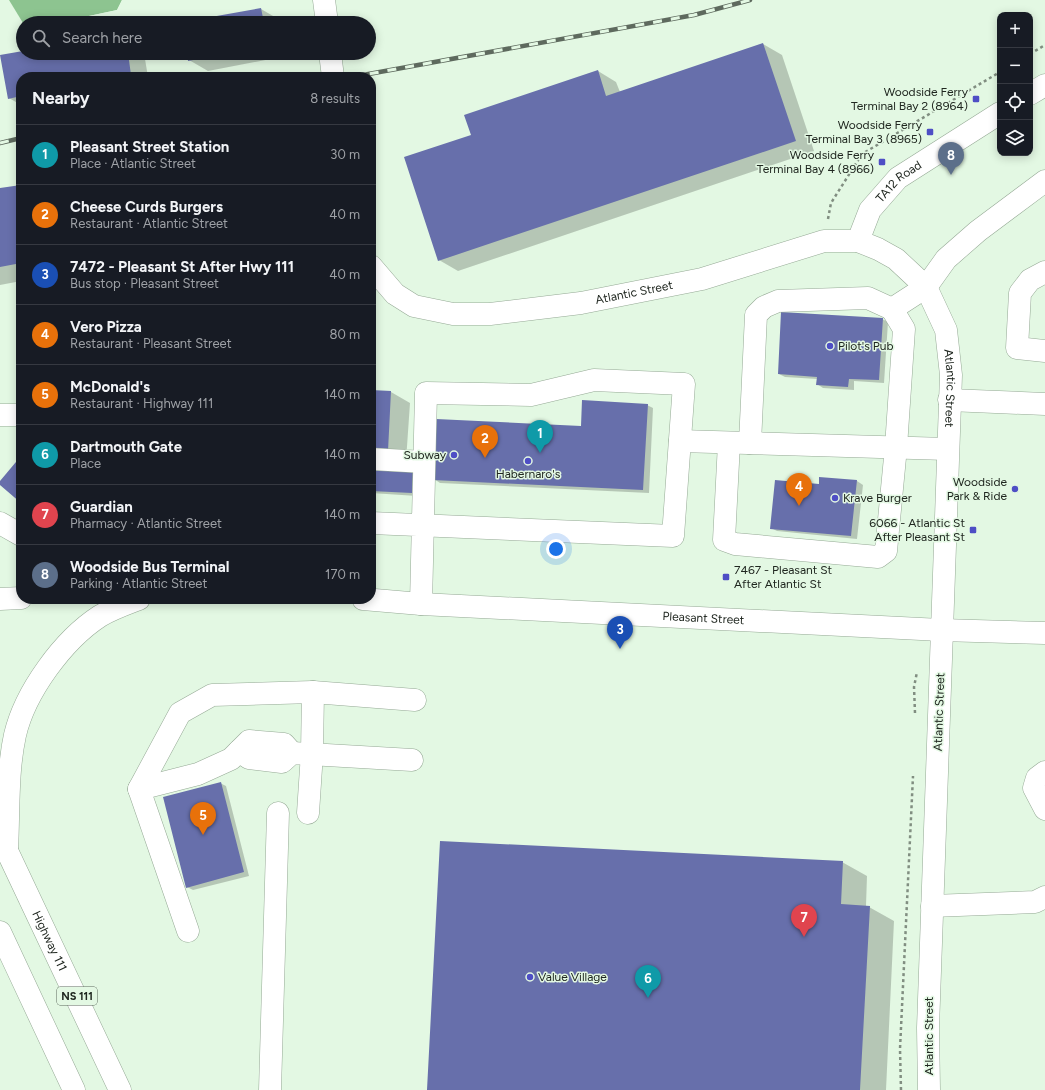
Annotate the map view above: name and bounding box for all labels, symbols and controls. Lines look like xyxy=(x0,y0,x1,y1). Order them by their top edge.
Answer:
map controls xyxy=(997,12,1033,156)
button: + xyxy=(997,12,1033,48)
search box xyxy=(16,16,376,60)
icon: search xyxy=(30,27,52,49)
text: Search here xyxy=(62,29,142,47)
button: − xyxy=(997,48,1033,84)
button: locate xyxy=(997,84,1033,120)
place label: Woodside Ferry Terminal Bay 2 (8964) xyxy=(851,85,969,113)
text: Nearby xyxy=(32,88,90,108)
text: 8 results xyxy=(310,91,360,106)
marker: Woodside Ferry Terminal Bay 2 (8964) xyxy=(971,94,981,104)
place label: Woodside Ferry Terminal Bay 3 (8965) xyxy=(806,118,923,146)
button: layers xyxy=(997,120,1033,156)
marker: Woodside Ferry Terminal Bay 3 (8965) xyxy=(925,127,935,137)
text: Pleasant Street Station xyxy=(70,138,229,156)
pin: 8 xyxy=(938,142,964,175)
text: 1 xyxy=(42,147,48,162)
text: 30 m xyxy=(330,147,360,162)
place label: Woodside Ferry Terminal Bay 4 (8966) xyxy=(757,148,875,176)
text: Place · Atlantic Street xyxy=(70,156,196,171)
marker: Woodside Ferry Terminal Bay 4 (8966) xyxy=(877,157,887,167)
street label: TA12 Road xyxy=(873,158,924,205)
text: Cheese Curds Burgers xyxy=(70,198,223,216)
text: 2 xyxy=(41,207,49,222)
text: 40 m xyxy=(329,207,360,222)
text: Restaurant · Atlantic Street xyxy=(70,216,228,231)
text: 7472 - Pleasant St After Hwy 111 xyxy=(70,258,294,276)
text: 3 xyxy=(41,267,49,282)
text: 40 m xyxy=(329,267,360,282)
text: Bus stop · Pleasant Street xyxy=(70,276,219,291)
street label: Atlantic Street xyxy=(594,278,674,307)
text: Vero Pizza xyxy=(70,318,142,336)
text: 4 xyxy=(41,327,49,342)
text: 80 m xyxy=(329,327,360,342)
text: Restaurant · Pleasant Street xyxy=(70,336,232,351)
place label: Pilot's Pub xyxy=(838,339,893,353)
marker: Pilot's Pub xyxy=(825,341,835,351)
street label: Atlantic Street xyxy=(941,348,958,428)
text: McDonald's xyxy=(70,378,150,396)
text: 5 xyxy=(41,387,49,402)
text: 140 m xyxy=(324,387,360,402)
text: Restaurant · Highway 111 xyxy=(70,396,213,411)
pin: 1 xyxy=(527,420,553,453)
pin: 2 xyxy=(472,425,498,458)
text: Dartmouth Gate xyxy=(70,438,182,456)
text: 6 xyxy=(41,447,49,462)
text: 140 m xyxy=(324,447,360,462)
place label: Subway xyxy=(403,448,447,462)
marker: Subway xyxy=(449,450,459,460)
text: Place xyxy=(70,456,101,471)
marker: Habernaro's xyxy=(523,456,533,466)
place label: Habernaro's xyxy=(496,467,561,481)
pin: 4 xyxy=(786,473,812,506)
place label: Woodside Park & Ride xyxy=(947,475,1007,503)
marker: Woodside Park & Ride xyxy=(1010,484,1020,494)
place label: Krave Burger xyxy=(843,491,912,505)
marker: Krave Burger xyxy=(830,493,840,503)
text: Guardian xyxy=(70,498,133,516)
text: 7 xyxy=(41,507,49,522)
text: 140 m xyxy=(324,507,360,522)
text: Pharmacy · Atlantic Street xyxy=(70,516,222,531)
place label: 6066 - Atlantic St After Pleasant St xyxy=(869,516,965,544)
marker: 6066 - Atlantic St After Pleasant St xyxy=(968,525,978,535)
your location xyxy=(546,539,566,559)
text: Woodside Bus Terminal xyxy=(70,558,229,576)
place label: 7467 - Pleasant St After Atlantic St xyxy=(734,563,833,591)
text: 8 xyxy=(41,567,49,582)
text: 170 m xyxy=(325,567,360,582)
marker: 7467 - Pleasant St After Atlantic St xyxy=(721,572,731,582)
text: Parking · Atlantic Street xyxy=(70,576,207,591)
street label: Pleasant Street xyxy=(662,609,745,627)
pin: 3 xyxy=(607,616,633,649)
street label: Atlantic Street xyxy=(931,672,947,751)
pin: 5 xyxy=(190,802,216,835)
pin: 7 xyxy=(791,904,817,937)
street label: Highway 111 xyxy=(29,909,70,973)
pin: 6 xyxy=(635,965,661,998)
place label: Value Village xyxy=(538,970,607,984)
marker: Value Village xyxy=(525,972,535,982)
road number: NS 111 xyxy=(57,987,97,1005)
street label: Atlantic Street xyxy=(922,996,936,1075)

